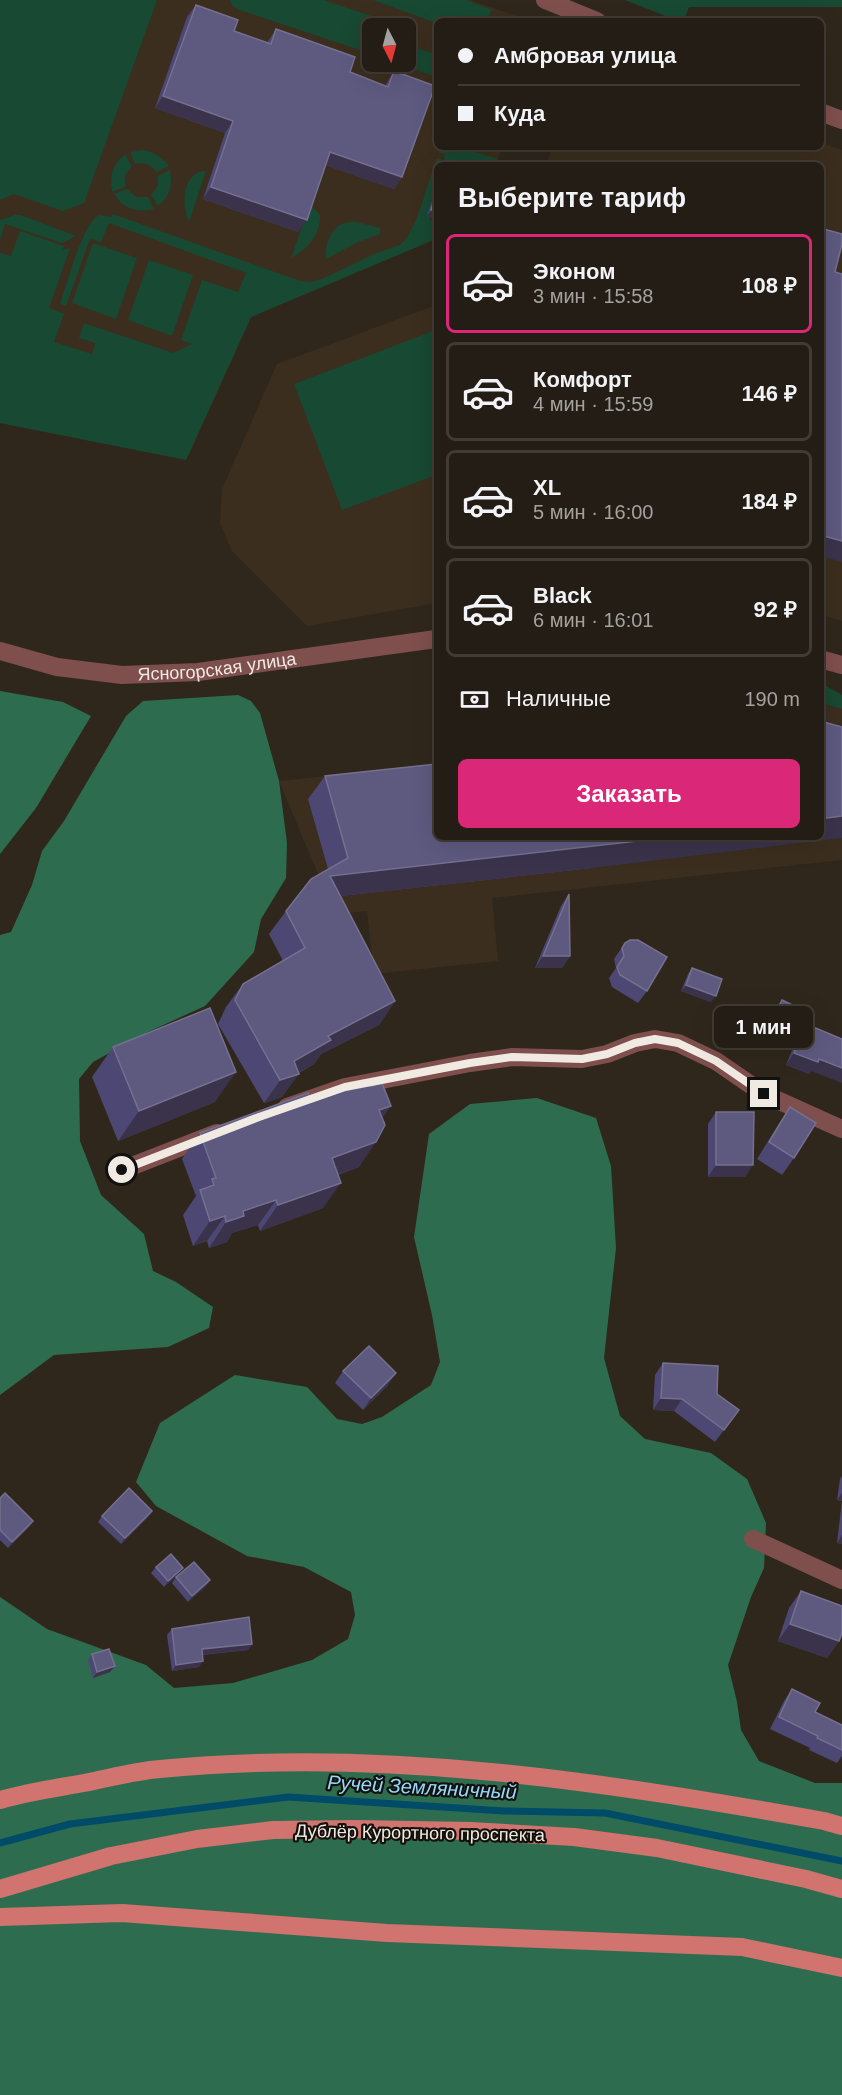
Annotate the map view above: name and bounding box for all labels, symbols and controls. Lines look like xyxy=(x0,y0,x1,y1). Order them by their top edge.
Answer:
north arrow xyxy=(362,18,416,72)
map controls xyxy=(362,18,416,72)
text: Амбровая улица xyxy=(494,43,676,68)
text: Куда xyxy=(494,101,545,126)
text: Выберите тариф xyxy=(458,183,686,213)
icon: car xyxy=(461,257,515,311)
text: Эконом xyxy=(533,259,616,284)
text: 108 ₽ xyxy=(741,273,797,298)
text: 3 мин · 15:58 xyxy=(533,285,653,307)
icon: car xyxy=(461,365,515,419)
text: Комфорт xyxy=(533,367,632,392)
text: 146 ₽ xyxy=(741,381,797,406)
text: 4 мин · 15:59 xyxy=(533,393,653,415)
icon: car xyxy=(461,473,515,527)
text: XL xyxy=(533,475,561,500)
text: 184 ₽ xyxy=(741,489,797,514)
text: 5 мин · 16:00 xyxy=(533,501,653,523)
icon: car xyxy=(461,581,515,635)
text: Black xyxy=(533,583,592,608)
text: 92 ₽ xyxy=(754,597,797,622)
text: 6 мин · 16:01 xyxy=(533,609,653,631)
street label: Ясногорская улица xyxy=(137,648,299,684)
icon: cash xyxy=(458,683,491,716)
text: Наличные xyxy=(506,686,611,711)
text: 190 m xyxy=(744,688,800,710)
button: Заказать xyxy=(458,759,800,828)
callout: 1 мин xyxy=(714,1007,813,1049)
text: 1 мин xyxy=(736,1016,791,1038)
route end xyxy=(750,1080,777,1107)
route start xyxy=(108,1156,135,1183)
water label: Ручей Земляничный xyxy=(327,1771,517,1803)
street label: Дублёр Курортного проспекта xyxy=(295,1821,546,1845)

